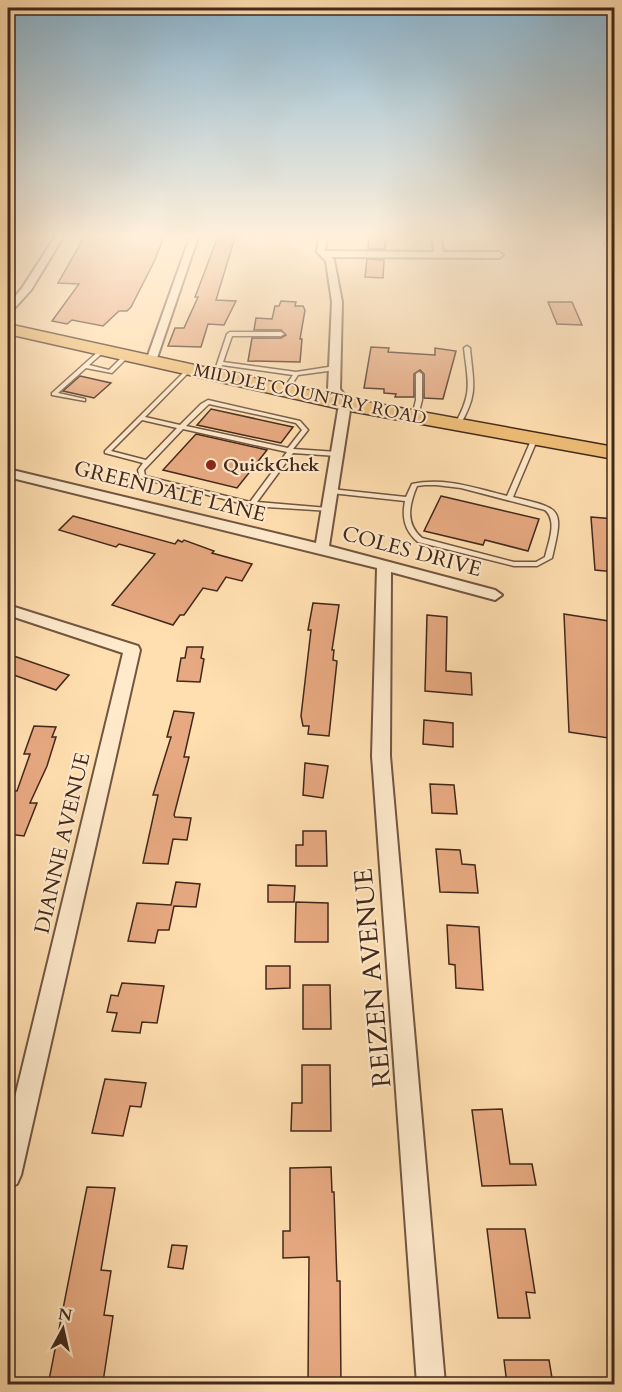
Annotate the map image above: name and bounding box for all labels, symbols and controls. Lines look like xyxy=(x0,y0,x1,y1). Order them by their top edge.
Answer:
street label: MIDDLE COUNTRY ROAD xyxy=(191,358,429,431)
place label: QuickChek xyxy=(223,453,320,478)
street label: GREENDALE LANE xyxy=(71,454,269,529)
marker: QuickChek xyxy=(204,458,218,472)
street label: COLES DRIVE xyxy=(339,519,485,584)
street label: DIANNE AVENUE xyxy=(28,750,97,936)
street label: REIZEN AVENUE xyxy=(345,867,400,1089)
north arrow xyxy=(33,1299,93,1359)
text: N xyxy=(57,1303,73,1327)

